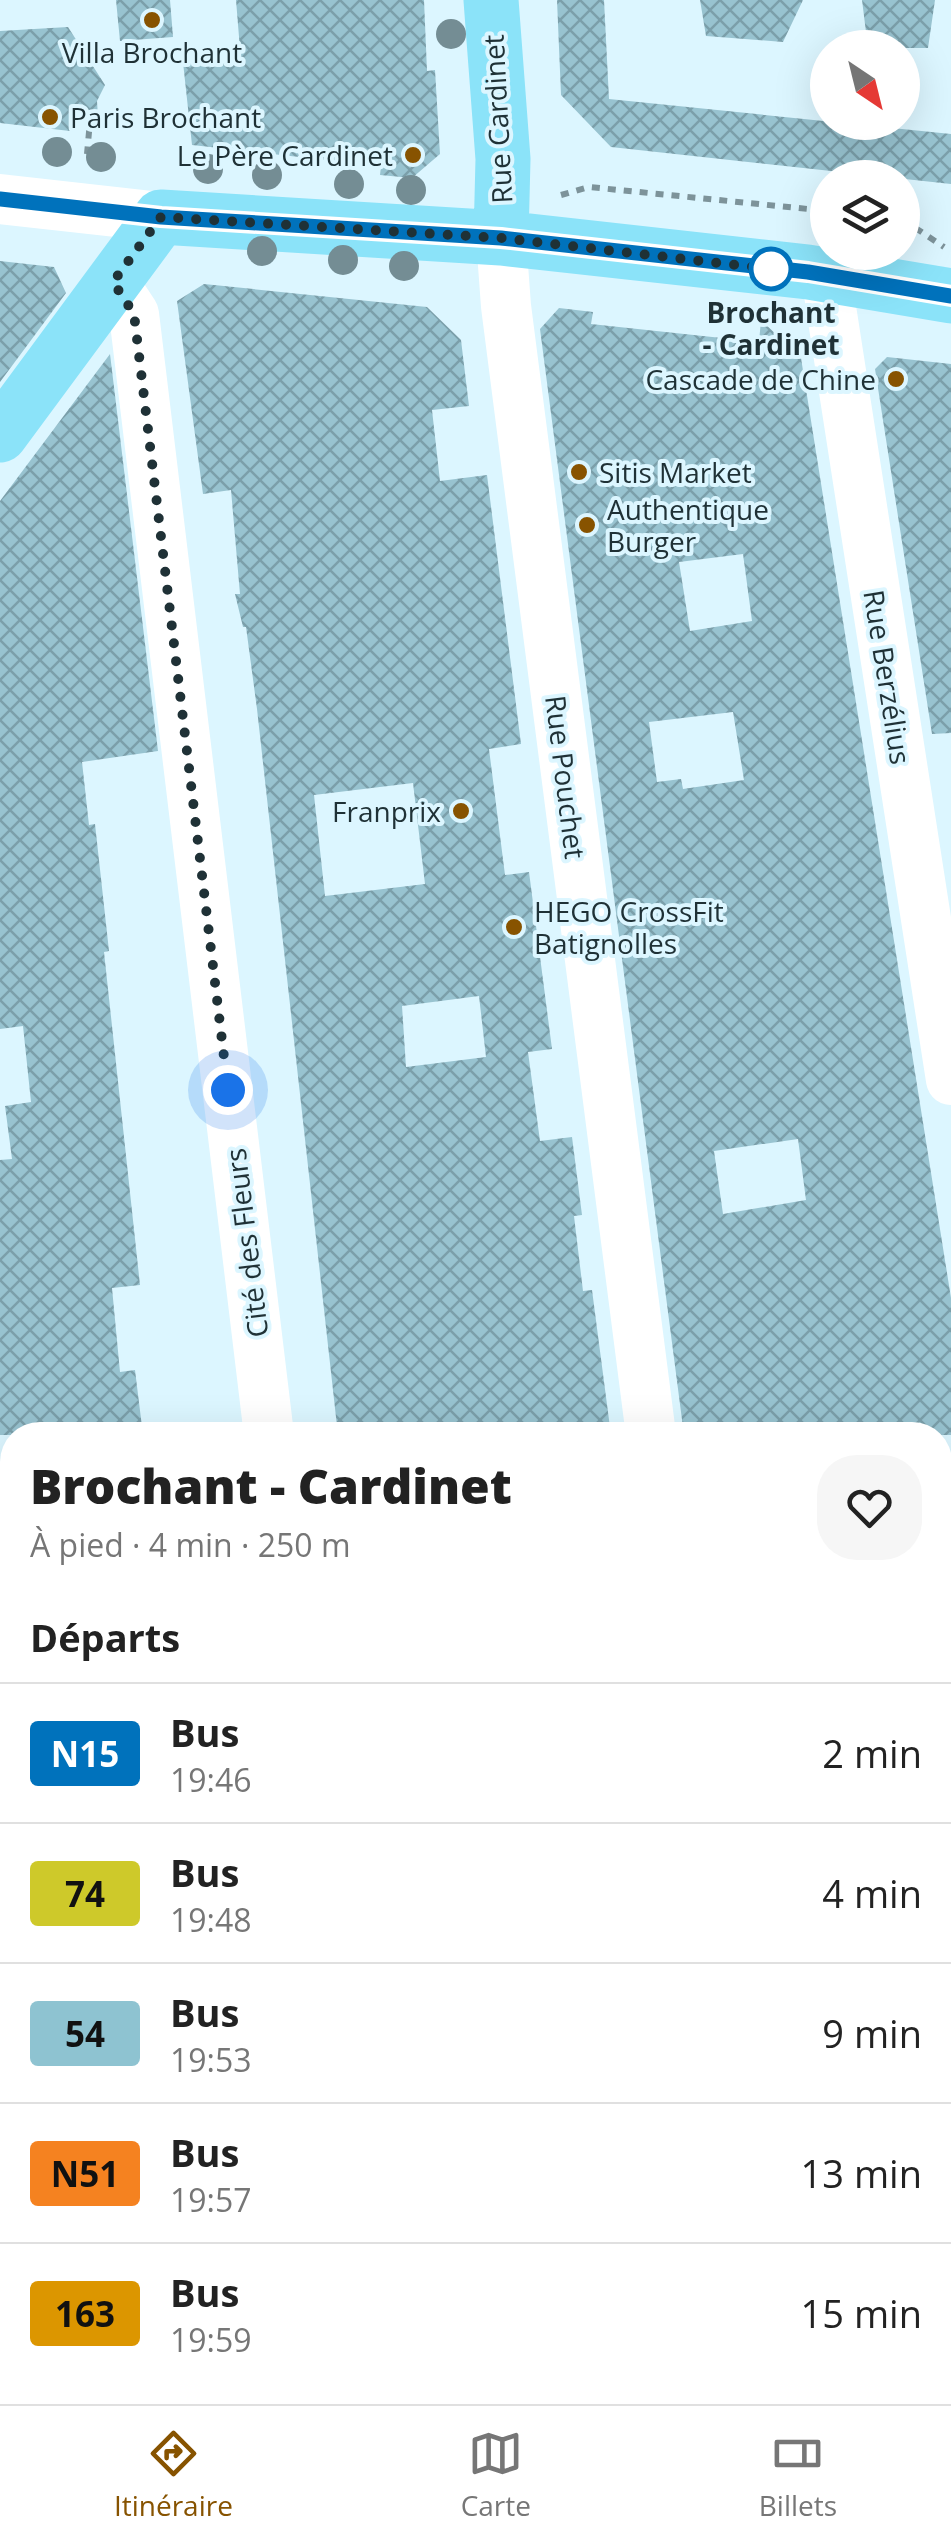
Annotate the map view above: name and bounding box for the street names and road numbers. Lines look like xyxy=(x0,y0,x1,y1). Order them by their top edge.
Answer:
street label: Rue Cardinet xyxy=(474,34,520,204)
street label: Rue Berzélius xyxy=(855,587,921,767)
street label: Rue Pouchet xyxy=(537,693,595,861)
street label: Cité des Fleurs xyxy=(216,1146,276,1340)

